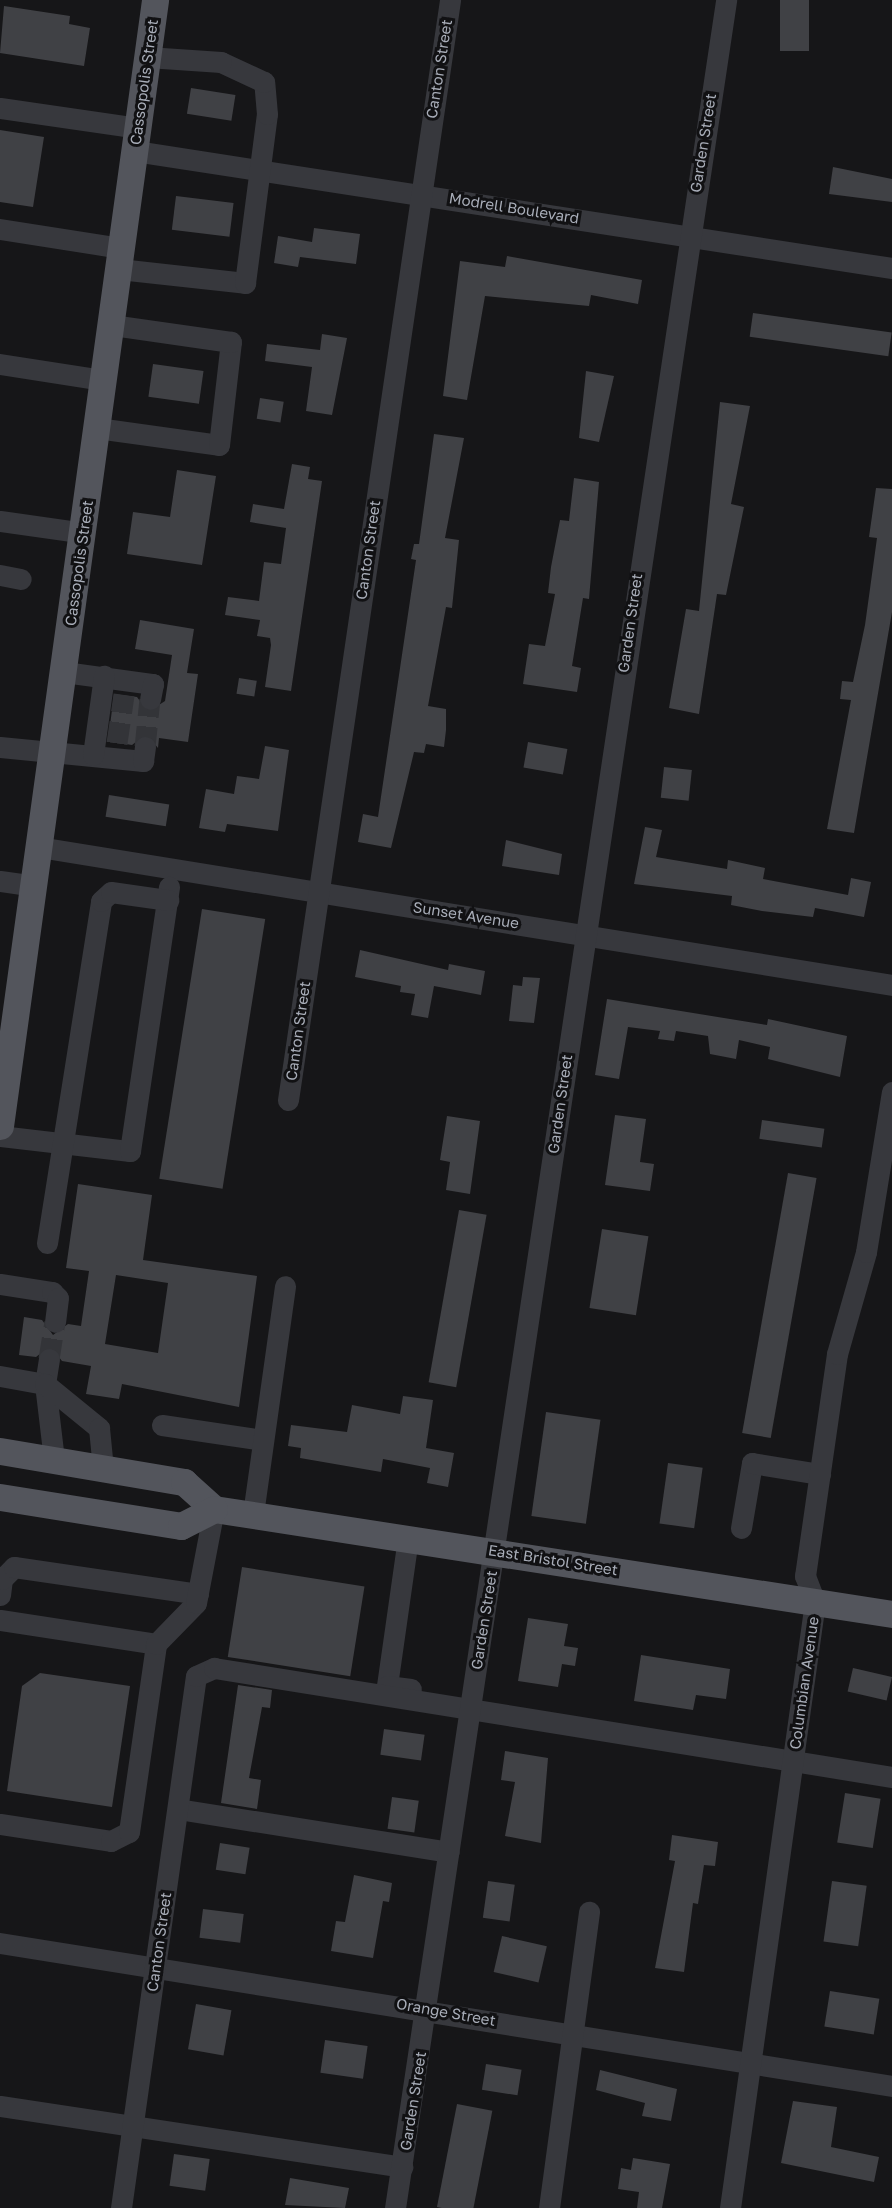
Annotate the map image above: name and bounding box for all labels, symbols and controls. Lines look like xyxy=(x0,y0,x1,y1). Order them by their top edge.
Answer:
street label: Cassopolis Street xyxy=(126,18,162,146)
street label: Canton Street xyxy=(422,18,456,120)
street label: Garden Street xyxy=(686,92,720,194)
street label: Modrell Boulevard xyxy=(448,189,580,227)
street label: Cassopolis Street xyxy=(61,499,97,627)
street label: Canton Street xyxy=(352,499,384,601)
street label: Garden Street xyxy=(614,572,646,674)
street label: Sunset Avenue xyxy=(412,898,520,932)
street label: Canton Street xyxy=(282,980,314,1082)
street label: Garden Street xyxy=(544,1053,576,1155)
street label: East Bristol Street xyxy=(487,1541,619,1579)
street label: Garden Street xyxy=(467,1569,501,1671)
street label: Columbian Avenue xyxy=(786,1615,822,1751)
street label: Canton Street xyxy=(143,1891,175,1993)
street label: Orange Street xyxy=(395,1994,497,2030)
street label: Garden Street xyxy=(396,2050,430,2152)

